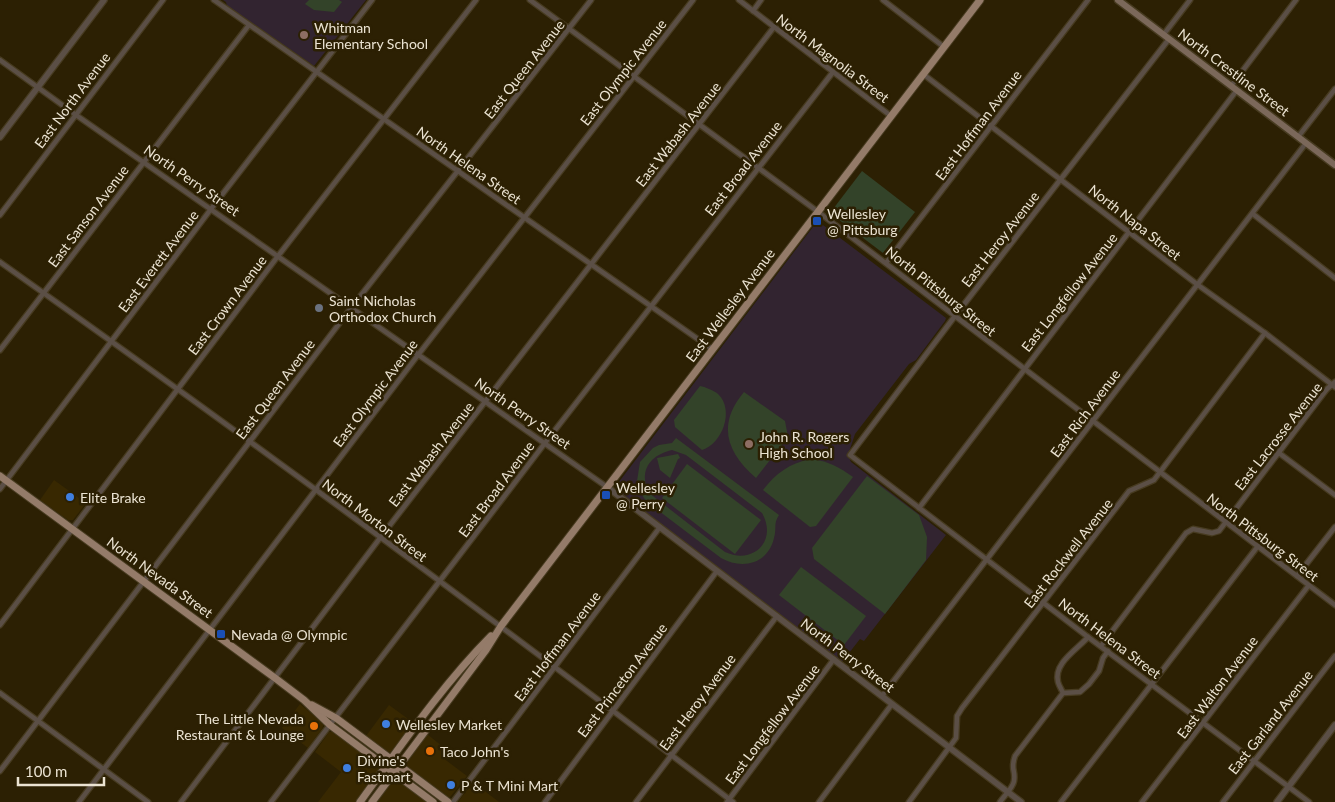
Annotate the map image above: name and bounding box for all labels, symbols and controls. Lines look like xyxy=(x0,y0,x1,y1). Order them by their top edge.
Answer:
street label: North Magnolia Street xyxy=(773,10,893,106)
street label: East Queen Avenue xyxy=(480,16,568,122)
street label: East Olympic Avenue xyxy=(576,16,670,128)
place label: Whitman Elementary School xyxy=(314,19,428,52)
street label: North Crestline Street xyxy=(1175,25,1293,119)
marker: Whitman Elementary School xyxy=(298,29,310,41)
street label: East North Avenue xyxy=(30,49,114,151)
street label: East Hoffman Avenue xyxy=(931,67,1025,183)
street label: East Wabash Avenue xyxy=(632,78,724,190)
street label: East Broad Avenue xyxy=(701,117,785,219)
street label: North Helena Street xyxy=(413,123,525,207)
street label: North Perry Street xyxy=(141,141,243,219)
street label: East Sanson Avenue xyxy=(44,162,132,270)
street label: North Napa Street xyxy=(1085,181,1185,263)
street label: East Heroy Avenue xyxy=(957,188,1043,290)
place label: Wellesley @ Pittsburg xyxy=(827,205,898,238)
street label: East Everett Avenue xyxy=(114,207,202,315)
marker: Wellesley @ Pittsburg xyxy=(811,215,823,227)
street label: East Longfellow Avenue xyxy=(1017,229,1121,355)
street label: North Pittsburg Street xyxy=(882,243,1000,339)
street label: East Wellesley Avenue xyxy=(682,245,778,365)
street label: East Crown Avenue xyxy=(184,252,270,358)
place label: Saint Nicholas Orthodox Church xyxy=(329,292,436,325)
marker: Saint Nicholas Orthodox Church xyxy=(313,302,325,314)
street label: East Queen Avenue xyxy=(232,336,318,442)
street label: East Olympic Avenue xyxy=(329,336,421,450)
street label: East Rich Avenue xyxy=(1046,366,1124,460)
street label: North Perry Street xyxy=(472,374,574,452)
street label: East Lacrosse Avenue xyxy=(1231,379,1325,493)
street label: East Wabash Avenue xyxy=(385,398,477,510)
place label: John R. Rogers High School xyxy=(759,428,849,461)
street label: East Broad Avenue xyxy=(454,438,538,540)
marker: John R. Rogers High School xyxy=(743,438,755,450)
street label: North Morton Street xyxy=(319,475,431,565)
place label: Wellesley @ Perry xyxy=(616,479,676,512)
place label: Elite Brake xyxy=(80,489,146,506)
marker: Wellesley @ Perry xyxy=(600,489,612,501)
street label: North Pittsburg Street xyxy=(1204,489,1322,585)
marker: Elite Brake xyxy=(64,491,76,503)
street label: East Rockwell Avenue xyxy=(1020,495,1116,611)
street label: North Nevada Street xyxy=(104,533,216,621)
street label: East Hoffman Avenue xyxy=(510,588,604,704)
street label: North Helena Street xyxy=(1055,594,1165,682)
street label: North Perry Street xyxy=(798,614,898,696)
street label: East Princeton Avenue xyxy=(574,620,670,740)
place label: Nevada @ Olympic xyxy=(231,626,348,643)
marker: Nevada @ Olympic xyxy=(215,628,227,640)
street label: East Walton Avenue xyxy=(1173,633,1261,741)
street label: East Heroy Avenue xyxy=(655,650,739,754)
street label: East Longfellow Avenue xyxy=(721,661,823,787)
street label: East Garland Avenue xyxy=(1224,667,1316,777)
place label: The Little Nevada Restaurant & Lounge xyxy=(176,710,304,743)
place label: Wellesley Market xyxy=(396,716,502,733)
marker: Wellesley Market xyxy=(380,718,392,730)
marker: The Little Nevada Restaurant & Lounge xyxy=(308,720,320,732)
place label: Taco John's xyxy=(440,743,509,760)
marker: Taco John's xyxy=(424,745,436,757)
place label: Divine's Fastmart xyxy=(357,752,411,785)
scale bar xyxy=(18,754,104,786)
text: 100 m xyxy=(25,762,67,780)
marker: Divine's Fastmart xyxy=(341,762,353,774)
place label: P & T Mini Mart xyxy=(461,777,558,794)
marker: P & T Mini Mart xyxy=(445,779,457,791)

